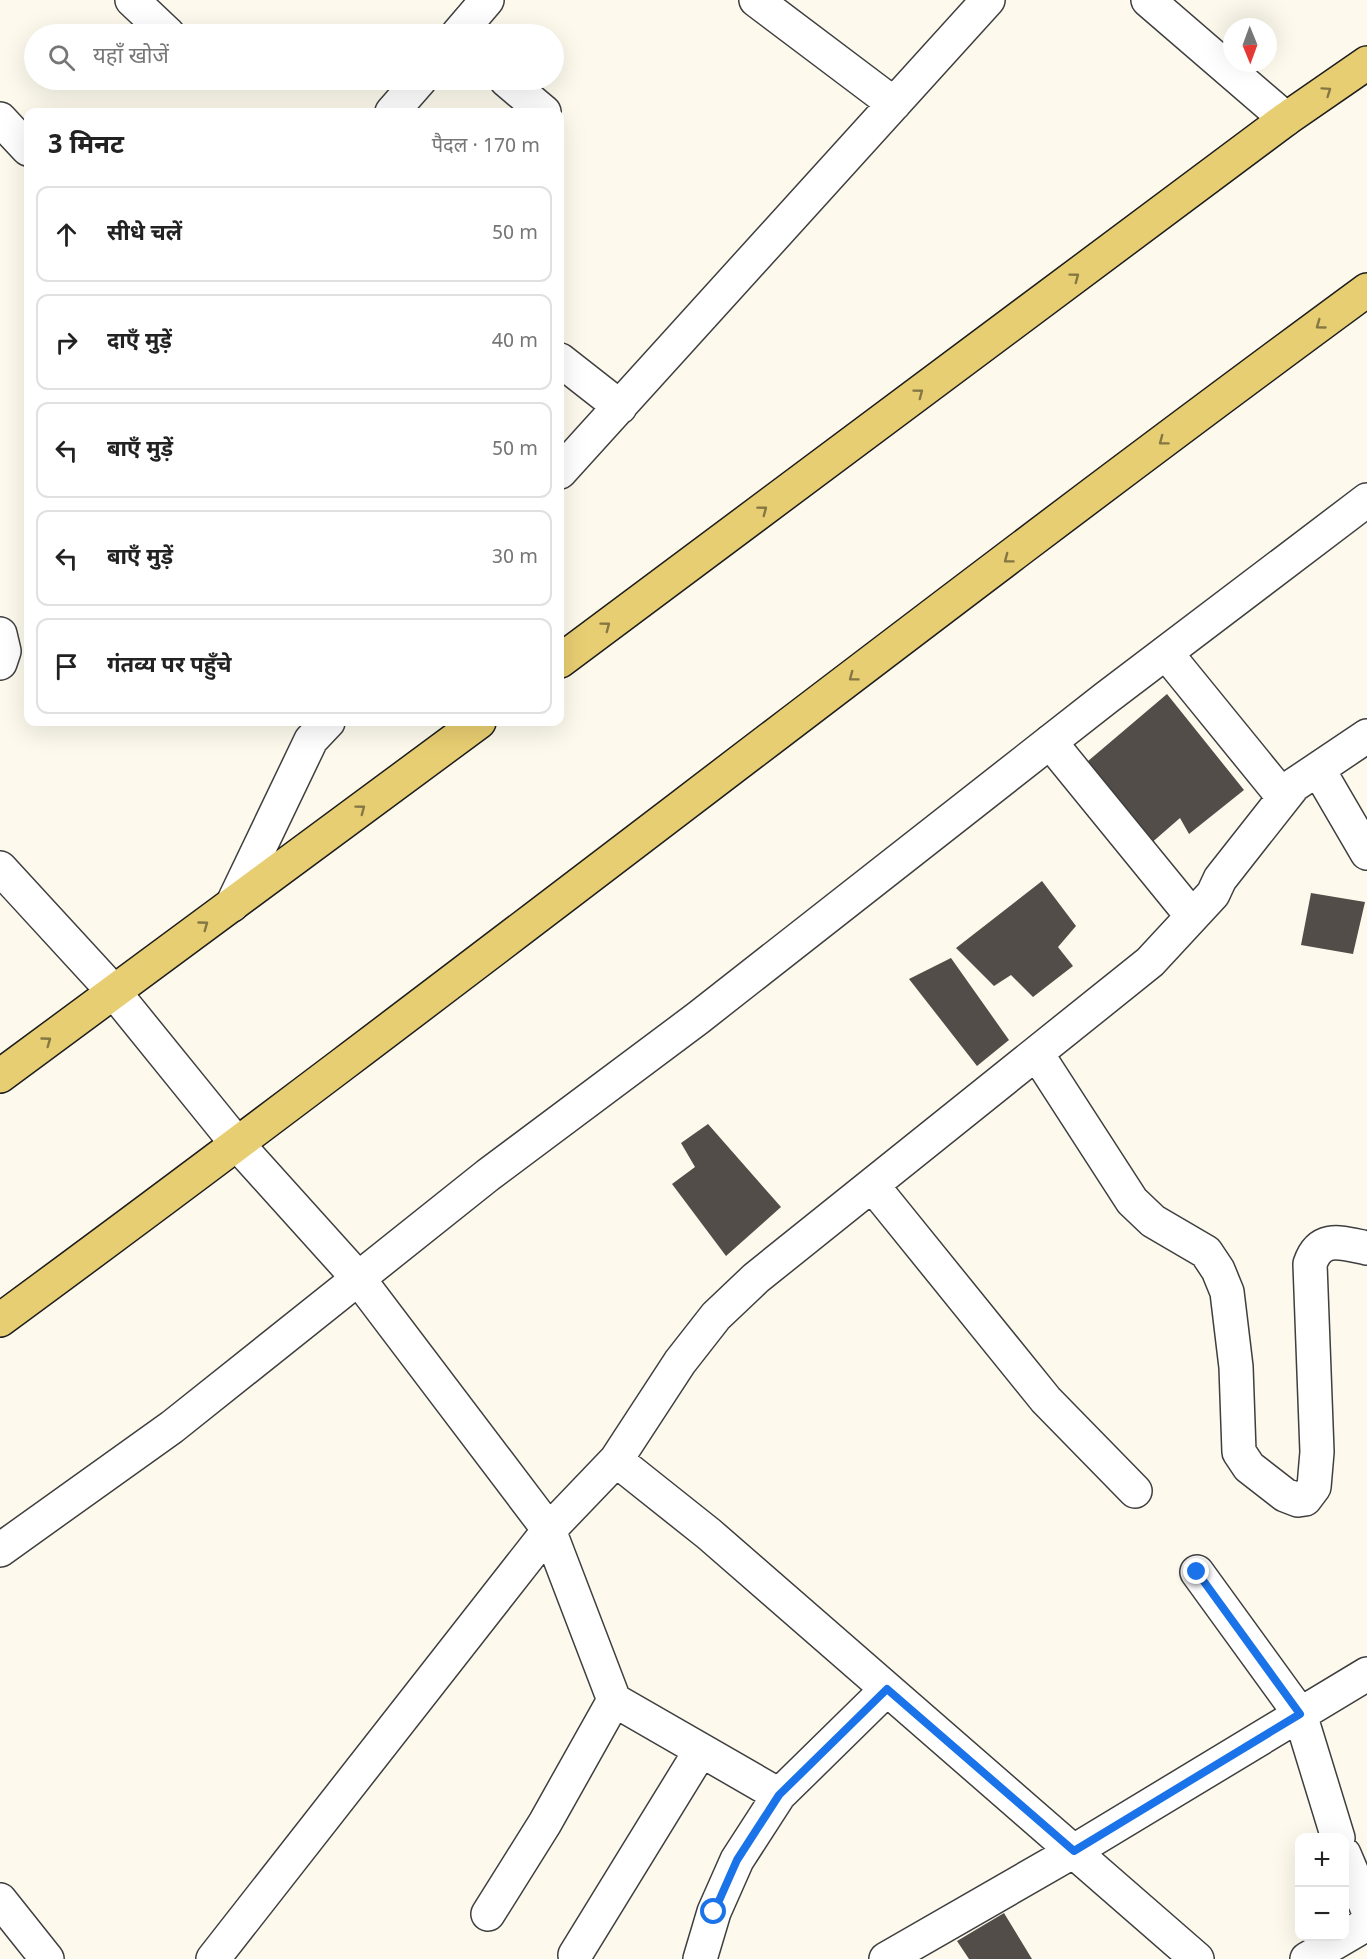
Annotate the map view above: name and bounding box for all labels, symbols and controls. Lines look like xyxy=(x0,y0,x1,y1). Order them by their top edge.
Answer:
north arrow xyxy=(1223,18,1277,72)
search box xyxy=(24,24,564,90)
icon: search xyxy=(45,41,78,74)
text: यहाँ खोजें xyxy=(93,43,169,72)
one-way arrow xyxy=(1320,87,1331,98)
text: 3 मिनट xyxy=(48,130,124,164)
text: पैदल · 170 m xyxy=(432,134,540,160)
icon: ahead xyxy=(50,218,83,251)
text: सीधे चलें xyxy=(107,220,182,249)
text: 50 m xyxy=(492,221,538,247)
one-way arrow xyxy=(1069,273,1080,284)
one-way arrow xyxy=(1315,318,1326,329)
icon: right xyxy=(50,326,83,359)
text: दाएँ मुड़ें xyxy=(107,328,172,357)
text: 40 m xyxy=(492,329,538,355)
one-way arrow xyxy=(912,390,923,401)
icon: left xyxy=(50,434,83,467)
one-way arrow xyxy=(1159,434,1170,445)
text: बाएँ मुड़ें xyxy=(107,436,173,465)
text: 50 m xyxy=(492,437,538,463)
one-way arrow xyxy=(756,506,767,517)
icon: left xyxy=(50,542,83,575)
text: बाएँ मुड़ें xyxy=(107,544,173,573)
text: 30 m xyxy=(492,545,538,571)
one-way arrow xyxy=(1003,552,1014,563)
one-way arrow xyxy=(600,623,611,634)
icon: arrive xyxy=(50,650,83,683)
text: गंतव्य पर पहुँचे xyxy=(107,652,232,681)
one-way arrow xyxy=(848,670,859,681)
one-way arrow xyxy=(354,805,365,816)
one-way arrow xyxy=(197,922,208,933)
one-way arrow xyxy=(41,1037,52,1048)
route end xyxy=(1183,1558,1209,1584)
map controls xyxy=(1295,1833,1349,1941)
button: + xyxy=(1295,1833,1349,1887)
button: − xyxy=(1295,1887,1349,1941)
route start xyxy=(700,1898,726,1924)

